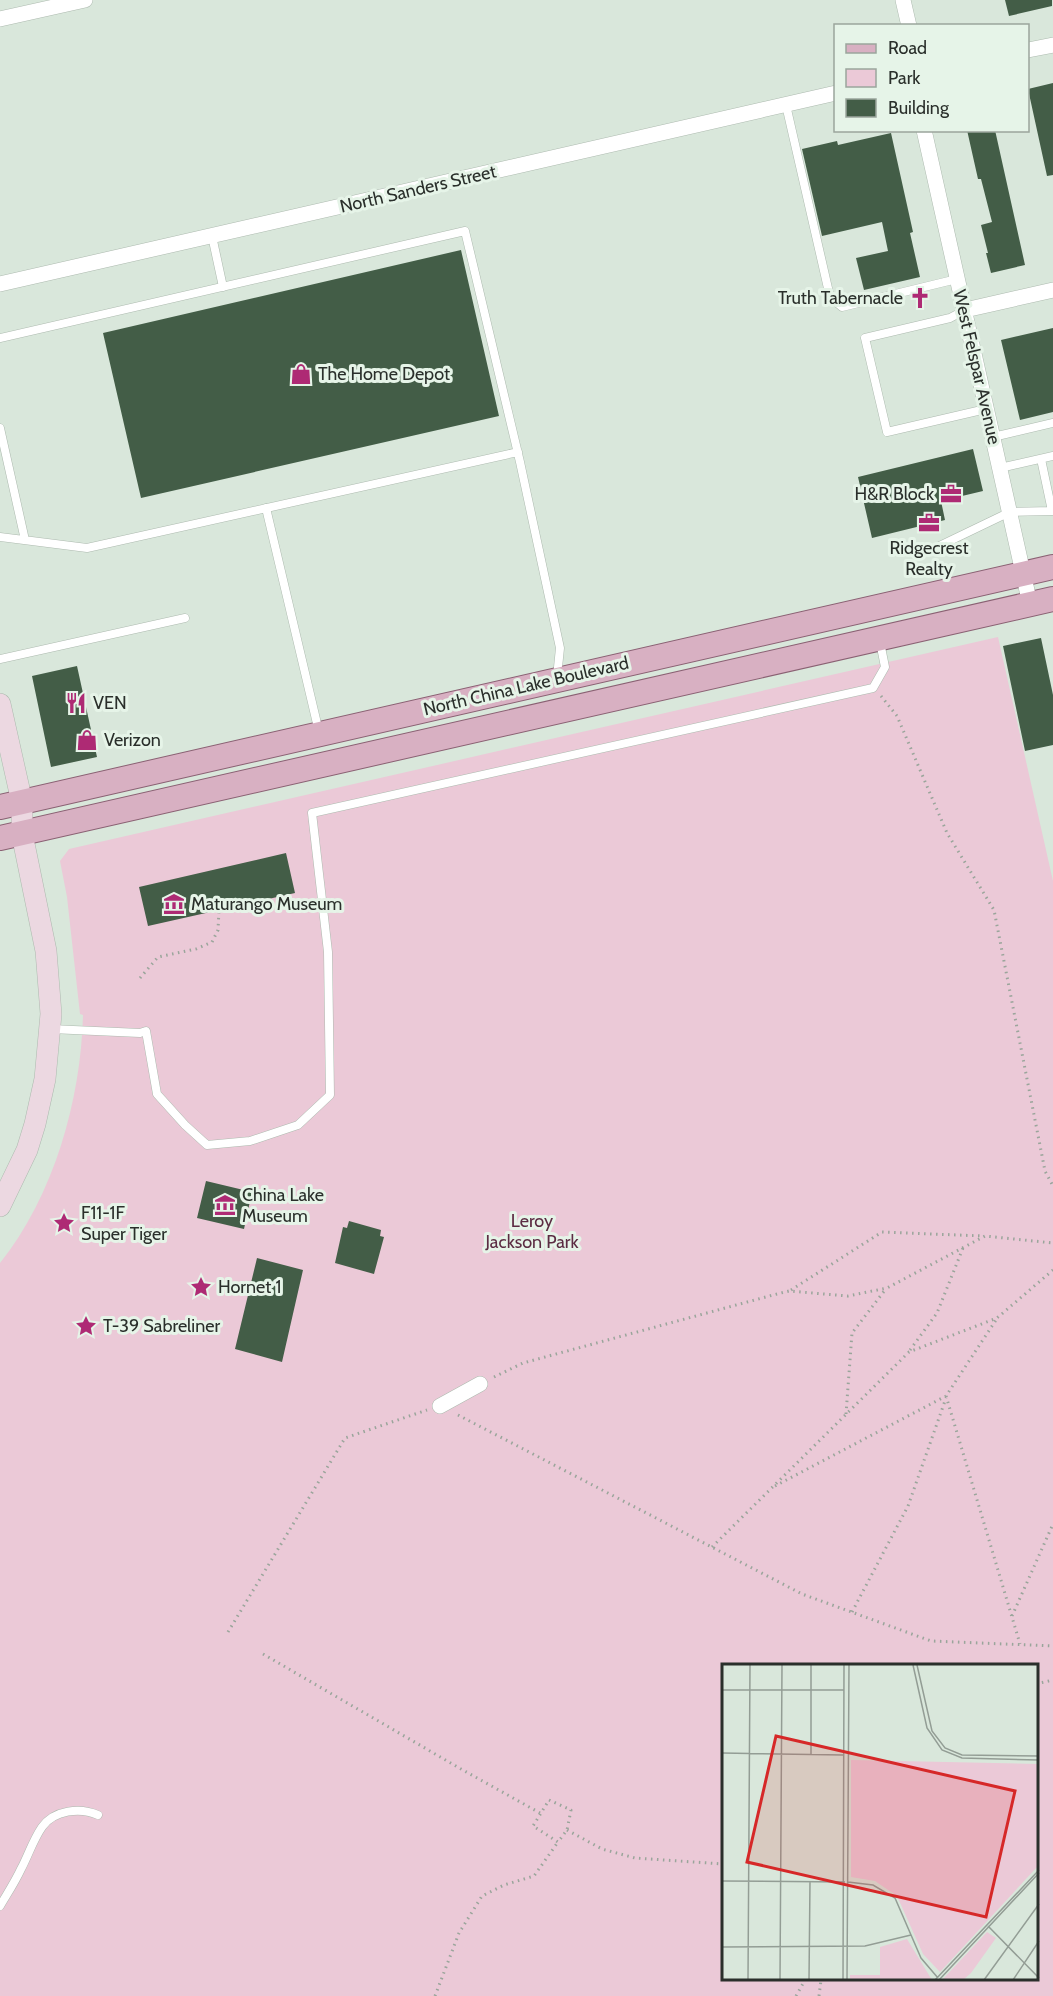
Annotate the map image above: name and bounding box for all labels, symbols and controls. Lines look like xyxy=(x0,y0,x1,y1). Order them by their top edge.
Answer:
legend xyxy=(834,24,1029,132)
text: Road xyxy=(888,37,927,59)
text: Park xyxy=(888,67,921,89)
text: Building xyxy=(888,97,950,119)
street label: North Sanders Street xyxy=(338,160,498,218)
church icon: Truth Tabernacle xyxy=(908,286,932,310)
place label: Truth Tabernacle xyxy=(778,287,903,309)
street label: West Felspar Avenue xyxy=(948,287,1006,447)
shop icon: The Home Depot xyxy=(289,362,313,386)
place label: The Home Depot xyxy=(318,363,450,385)
office icon: H&R Block xyxy=(939,482,963,506)
place label: H&R Block xyxy=(854,483,935,505)
office icon: Ridgecrest Realty xyxy=(917,511,941,535)
place label: Ridgecrest Realty xyxy=(889,537,969,580)
street label: North China Lake Boulevard xyxy=(421,652,631,720)
restaurant icon: VEN xyxy=(64,691,88,715)
place label: VEN xyxy=(93,692,127,714)
shop icon: Verizon xyxy=(75,728,99,752)
place label: Verizon xyxy=(104,729,161,751)
museum icon: Maturango Museum xyxy=(162,892,186,916)
place label: Maturango Museum xyxy=(191,893,342,915)
place label: China Lake Museum xyxy=(242,1184,324,1227)
museum icon: China Lake Museum xyxy=(213,1193,237,1217)
place label: F11-1F Super Tiger xyxy=(81,1202,167,1245)
park label: Leroy Jackson Park xyxy=(484,1210,580,1253)
place icon: F11-1F Super Tiger xyxy=(52,1211,76,1235)
place icon: Hornet 1 xyxy=(189,1275,213,1299)
place label: Hornet 1 xyxy=(218,1276,281,1298)
place icon: T-39 Sabreliner xyxy=(74,1314,98,1338)
place label: T-39 Sabreliner xyxy=(103,1315,220,1337)
inset map xyxy=(722,1664,1038,1981)

